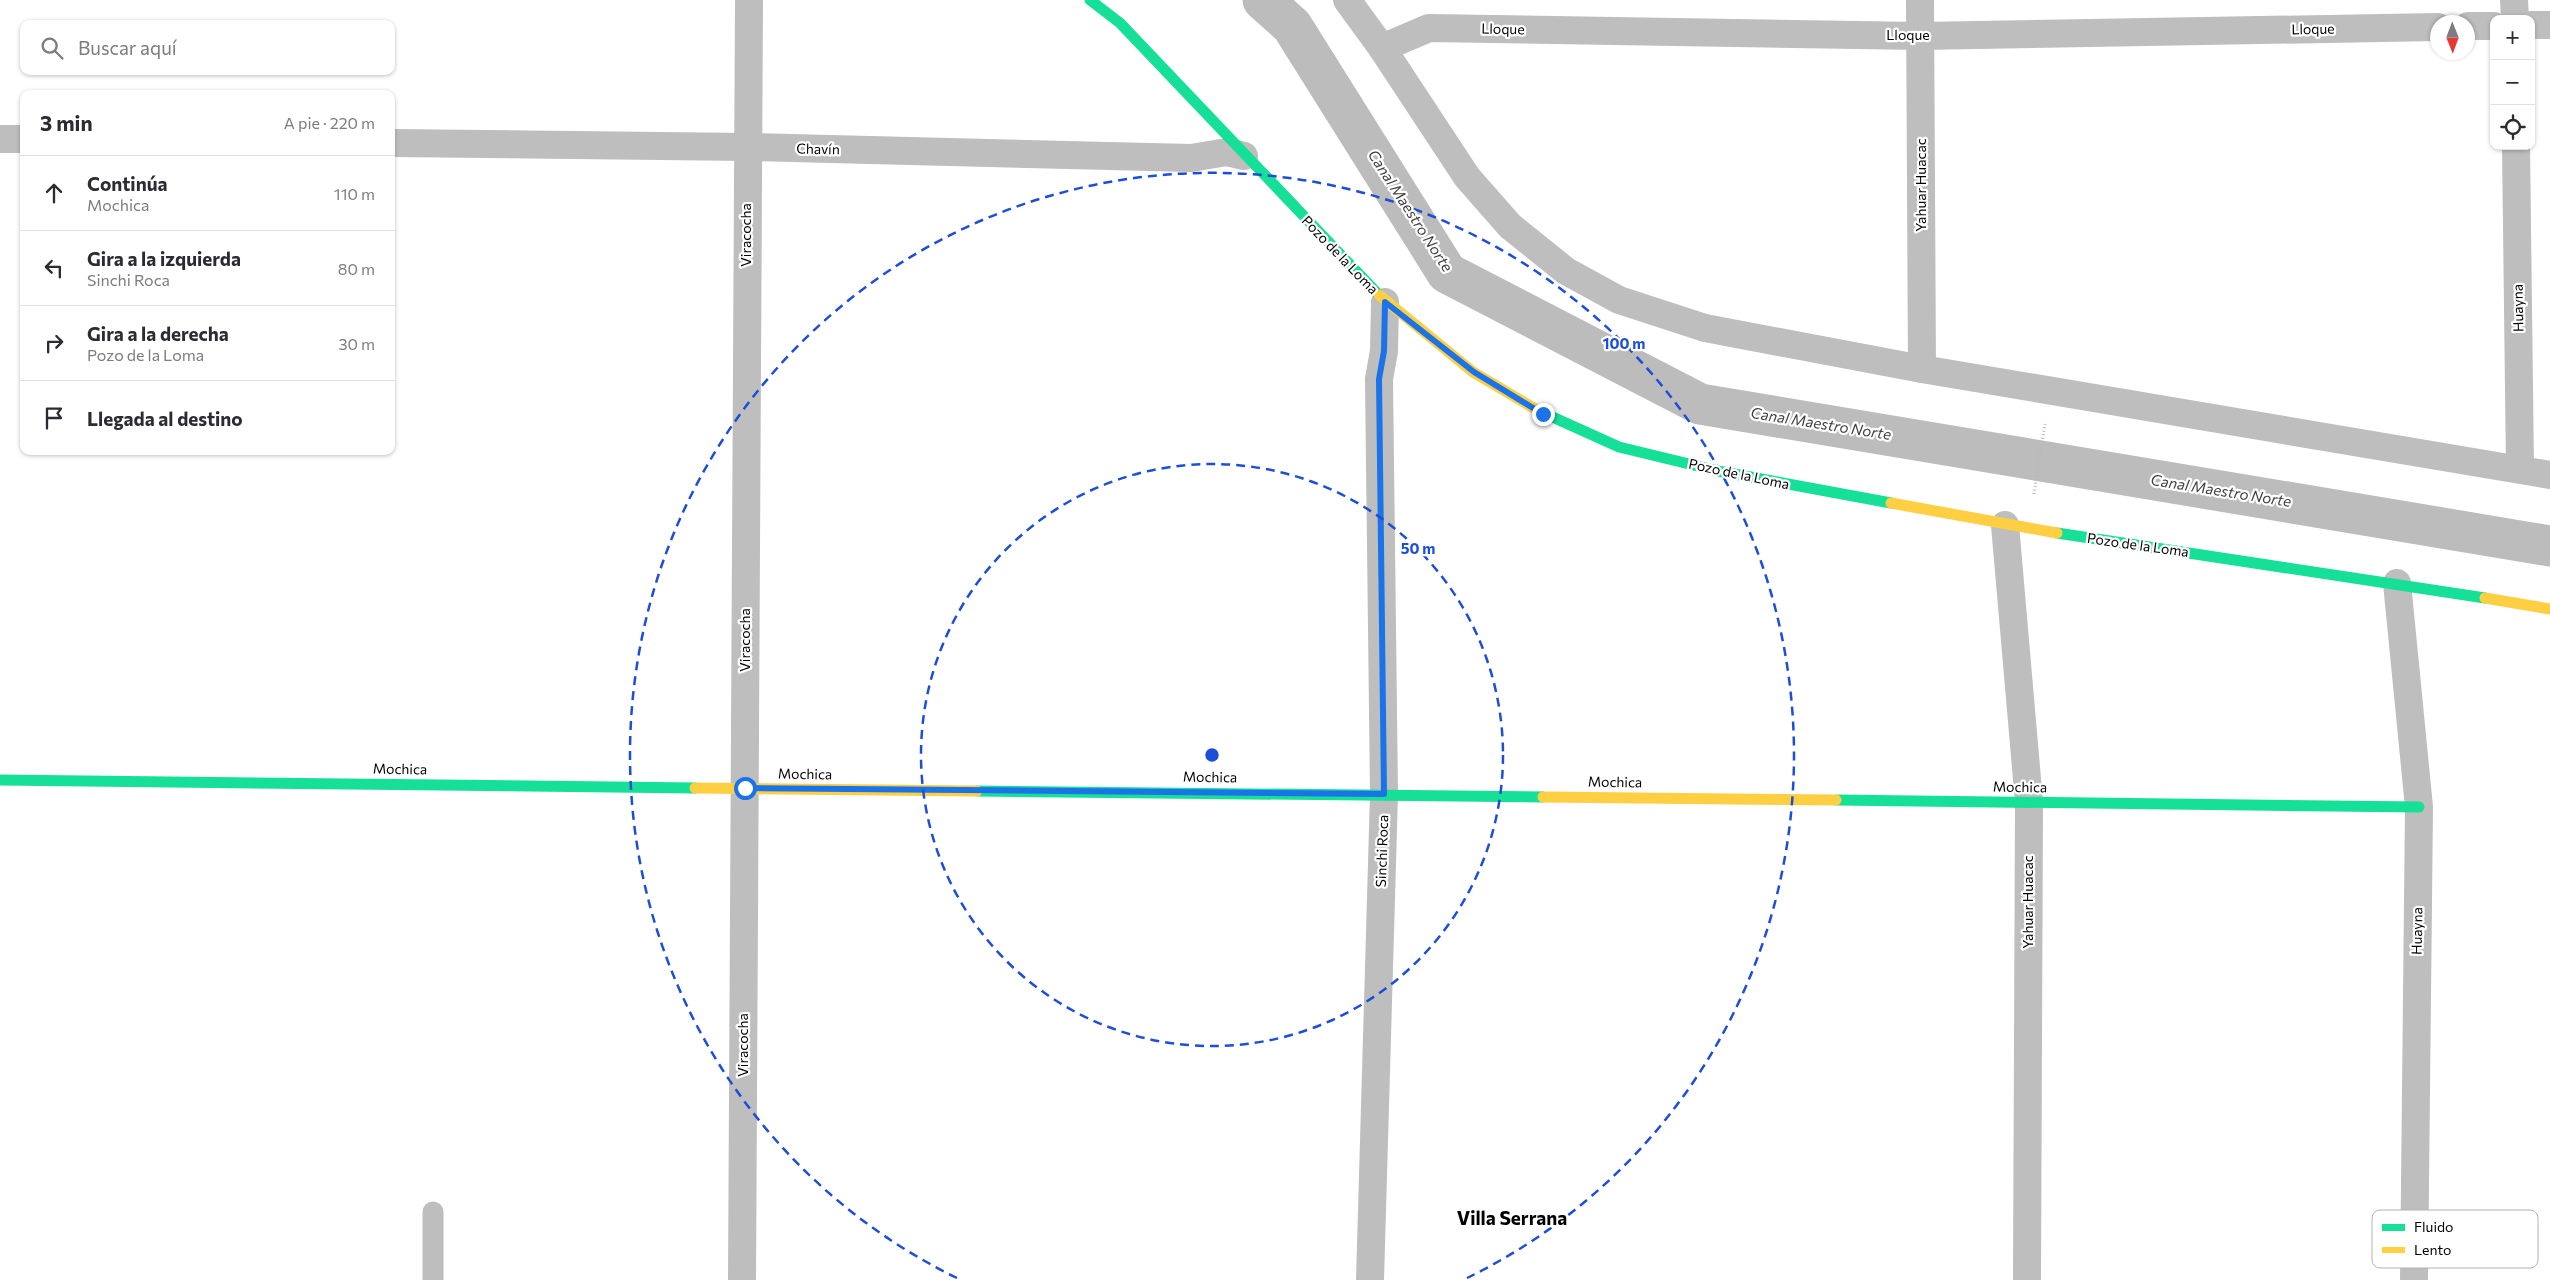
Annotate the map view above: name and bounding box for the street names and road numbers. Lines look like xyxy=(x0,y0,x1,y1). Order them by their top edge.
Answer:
street label: Lloque xyxy=(1481,20,1525,37)
street label: Lloque xyxy=(2291,20,2335,37)
street label: Lloque xyxy=(1886,26,1930,43)
street label: Yahuar Huacac xyxy=(1912,138,1929,232)
street label: Chavín xyxy=(796,140,840,157)
street label: Viracocha xyxy=(737,203,754,267)
street label: Pozo de la Loma xyxy=(1299,212,1382,297)
street label: Huayna xyxy=(2509,284,2526,332)
street label: Pozo de la Loma xyxy=(1687,455,1791,492)
street label: Pozo de la Loma xyxy=(2086,529,2190,560)
street label: Viracocha xyxy=(736,608,753,672)
street label: Mochica xyxy=(373,760,427,777)
street label: Mochica xyxy=(778,765,832,782)
street label: Mochica xyxy=(1183,768,1237,785)
street label: Mochica xyxy=(1588,773,1642,790)
street label: Mochica xyxy=(1993,778,2047,795)
street label: Sinchi Roca xyxy=(1372,814,1391,888)
street label: Yahuar Huacac xyxy=(2019,855,2036,949)
street label: Huayna xyxy=(2408,907,2425,955)
street label: Viracocha xyxy=(734,1013,751,1077)

